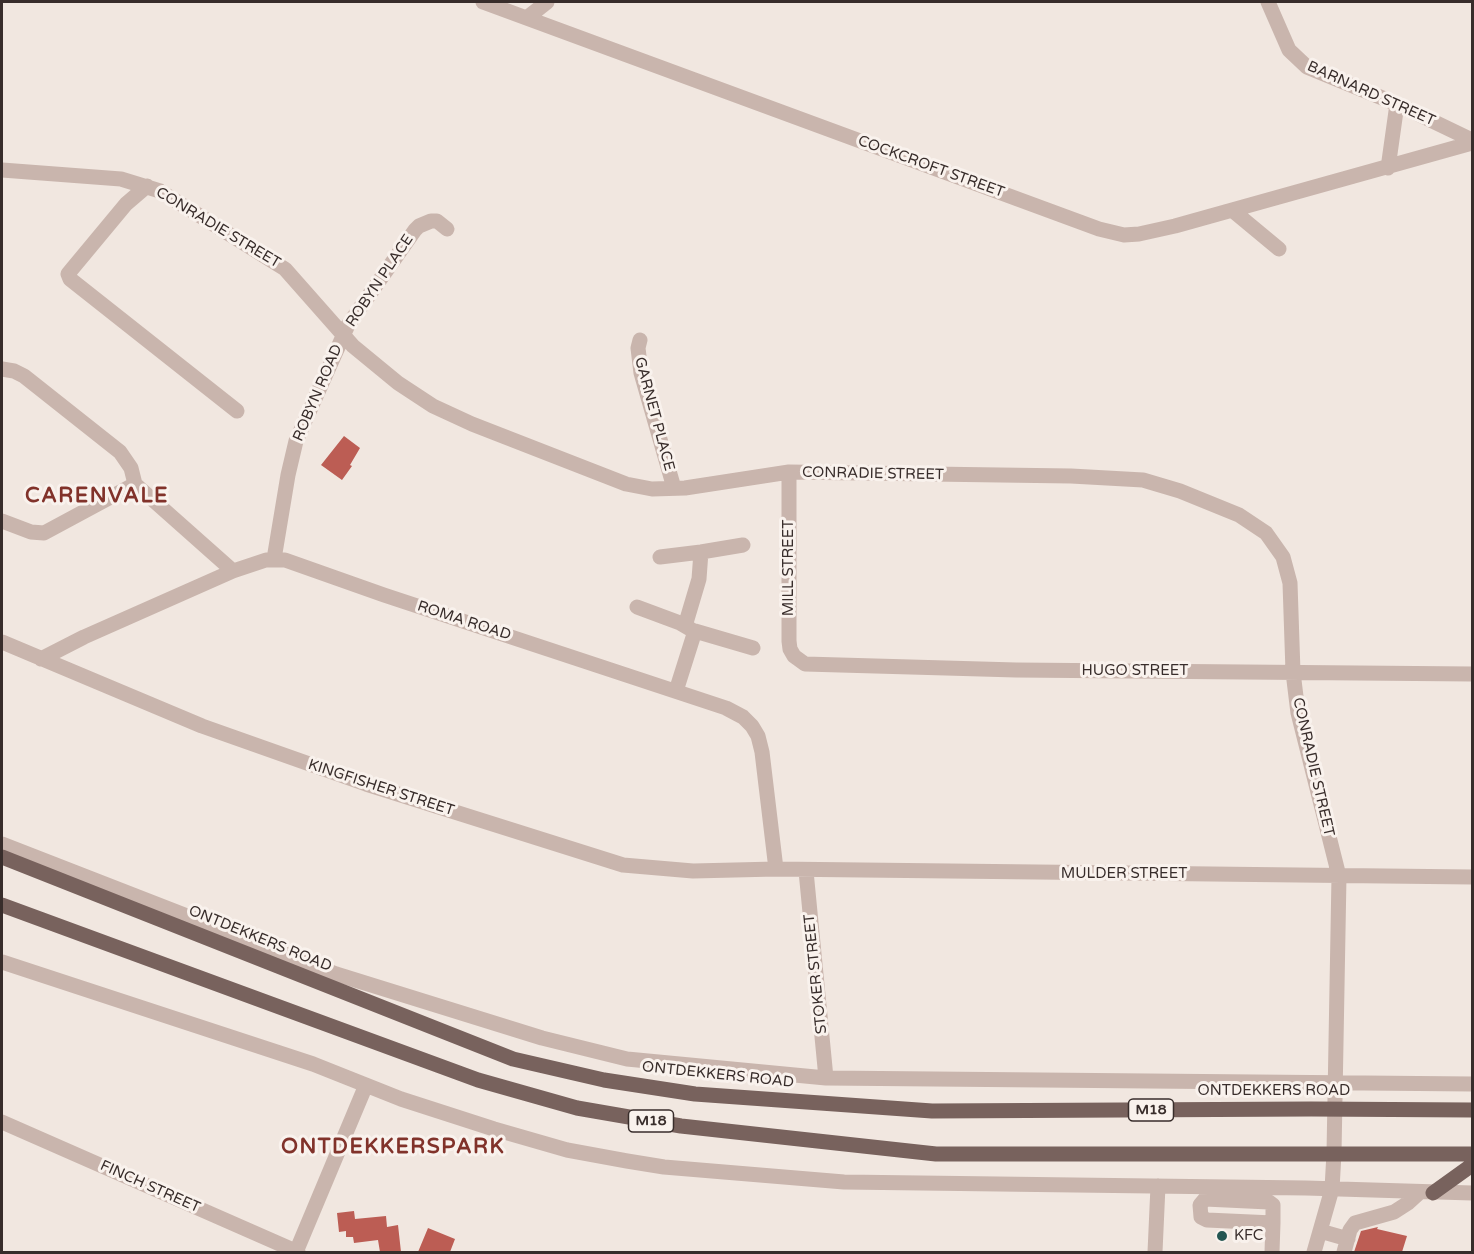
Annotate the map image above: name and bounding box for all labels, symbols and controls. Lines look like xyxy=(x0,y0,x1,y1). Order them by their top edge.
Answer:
street label: BARNARD STREET xyxy=(1304,58,1438,130)
street label: COCKCROFT STREET xyxy=(855,132,1007,202)
street label: CONRADIE STREET xyxy=(153,184,283,272)
street label: ROBYN PLACE xyxy=(342,231,418,331)
street label: ROBYN ROAD xyxy=(290,342,346,444)
street label: GARNET PLACE xyxy=(630,355,678,473)
street label: CONRADIE STREET xyxy=(802,464,944,484)
district label: CARENVALE xyxy=(25,483,169,509)
street label: MILL STREET xyxy=(780,520,798,616)
street label: ROMA ROAD xyxy=(415,597,513,645)
street label: HUGO STREET xyxy=(1082,662,1188,680)
street label: CONRADIE STREET xyxy=(1288,696,1338,838)
street label: KINGFISHER STREET xyxy=(306,756,456,820)
street label: MULDER STREET xyxy=(1061,865,1187,883)
street label: ONTDEKKERS ROAD xyxy=(186,902,334,976)
street label: STOKER STREET xyxy=(801,913,831,1035)
street label: ONTDEKKERS ROAD xyxy=(641,1058,795,1092)
street label: ONTDEKKERS ROAD xyxy=(1198,1082,1350,1100)
road number: M18 xyxy=(1128,1099,1174,1121)
road number: M18 xyxy=(628,1110,674,1132)
district label: ONTDEKKERSPARK xyxy=(281,1134,505,1160)
street label: FINCH STREET xyxy=(97,1157,203,1217)
place label: KFC xyxy=(1234,1227,1263,1245)
marker: KFC xyxy=(1215,1229,1229,1243)

